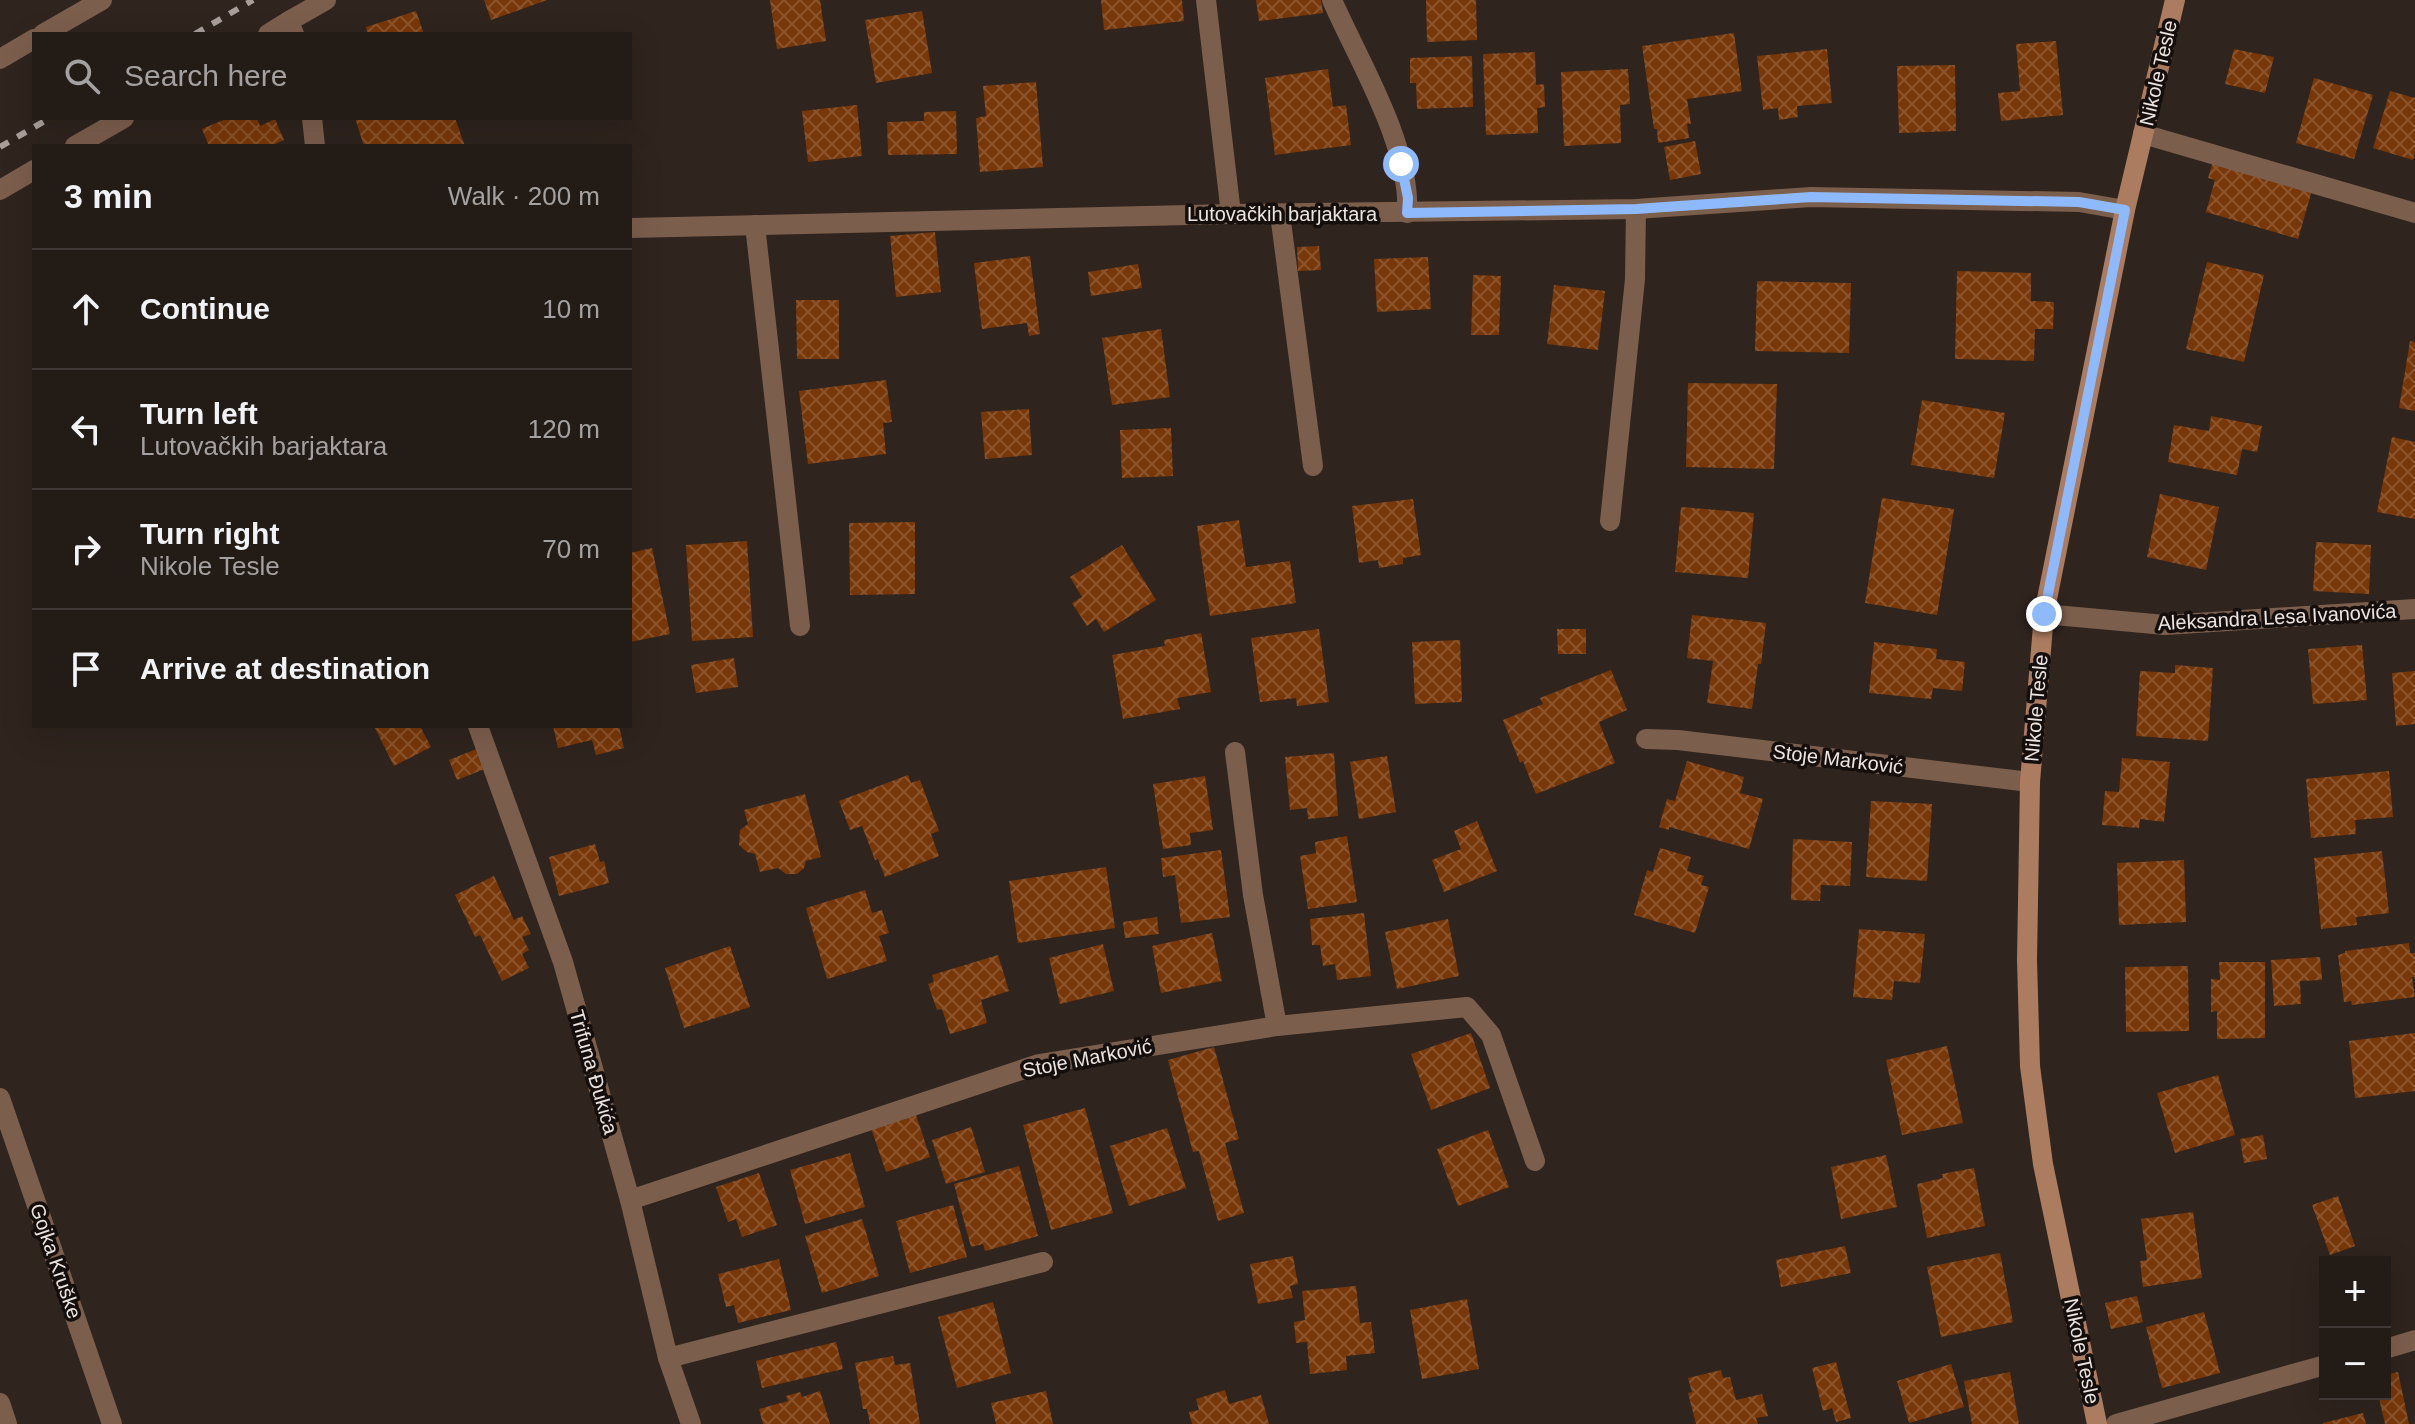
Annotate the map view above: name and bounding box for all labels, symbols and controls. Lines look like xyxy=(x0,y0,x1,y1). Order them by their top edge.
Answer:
street label: Nikole Tesle xyxy=(2135,18,2181,128)
search box xyxy=(32,32,632,120)
icon: search xyxy=(60,54,104,98)
text: Search here xyxy=(124,59,287,92)
route start xyxy=(1383,146,1419,182)
text: 3 min xyxy=(64,177,153,215)
text: Walk · 200 m xyxy=(448,181,600,211)
street label: Lutovačkih barjaktara xyxy=(1187,203,1378,225)
icon: ahead xyxy=(64,287,108,331)
text: Continue xyxy=(140,292,270,325)
text: 10 m xyxy=(542,294,600,324)
text: Turn left xyxy=(140,397,258,430)
icon: left xyxy=(64,407,108,451)
text: 120 m xyxy=(528,414,600,444)
text: Lutovačkih barjaktara xyxy=(140,431,387,461)
text: Turn right xyxy=(140,517,279,550)
icon: right xyxy=(64,527,108,571)
text: 70 m xyxy=(542,534,600,564)
text: Nikole Tesle xyxy=(140,551,280,581)
route end xyxy=(2026,596,2062,632)
street label: Aleksandra Lesa Ivanovića xyxy=(2157,600,2398,634)
icon: arrive xyxy=(64,647,108,691)
text: Arrive at destination xyxy=(140,652,430,685)
street label: Nikole Tesle xyxy=(2020,654,2052,762)
street label: Stoje Marković xyxy=(1772,740,1904,778)
street label: Trifuna Đukića xyxy=(566,1007,622,1137)
street label: Stoje Marković xyxy=(1021,1035,1153,1081)
street label: Gojka Kruške xyxy=(26,1201,86,1321)
map controls xyxy=(2319,1256,2391,1400)
button: + xyxy=(2319,1256,2391,1328)
street label: Nikole Tesle xyxy=(2060,1296,2104,1406)
button: − xyxy=(2319,1328,2391,1400)

